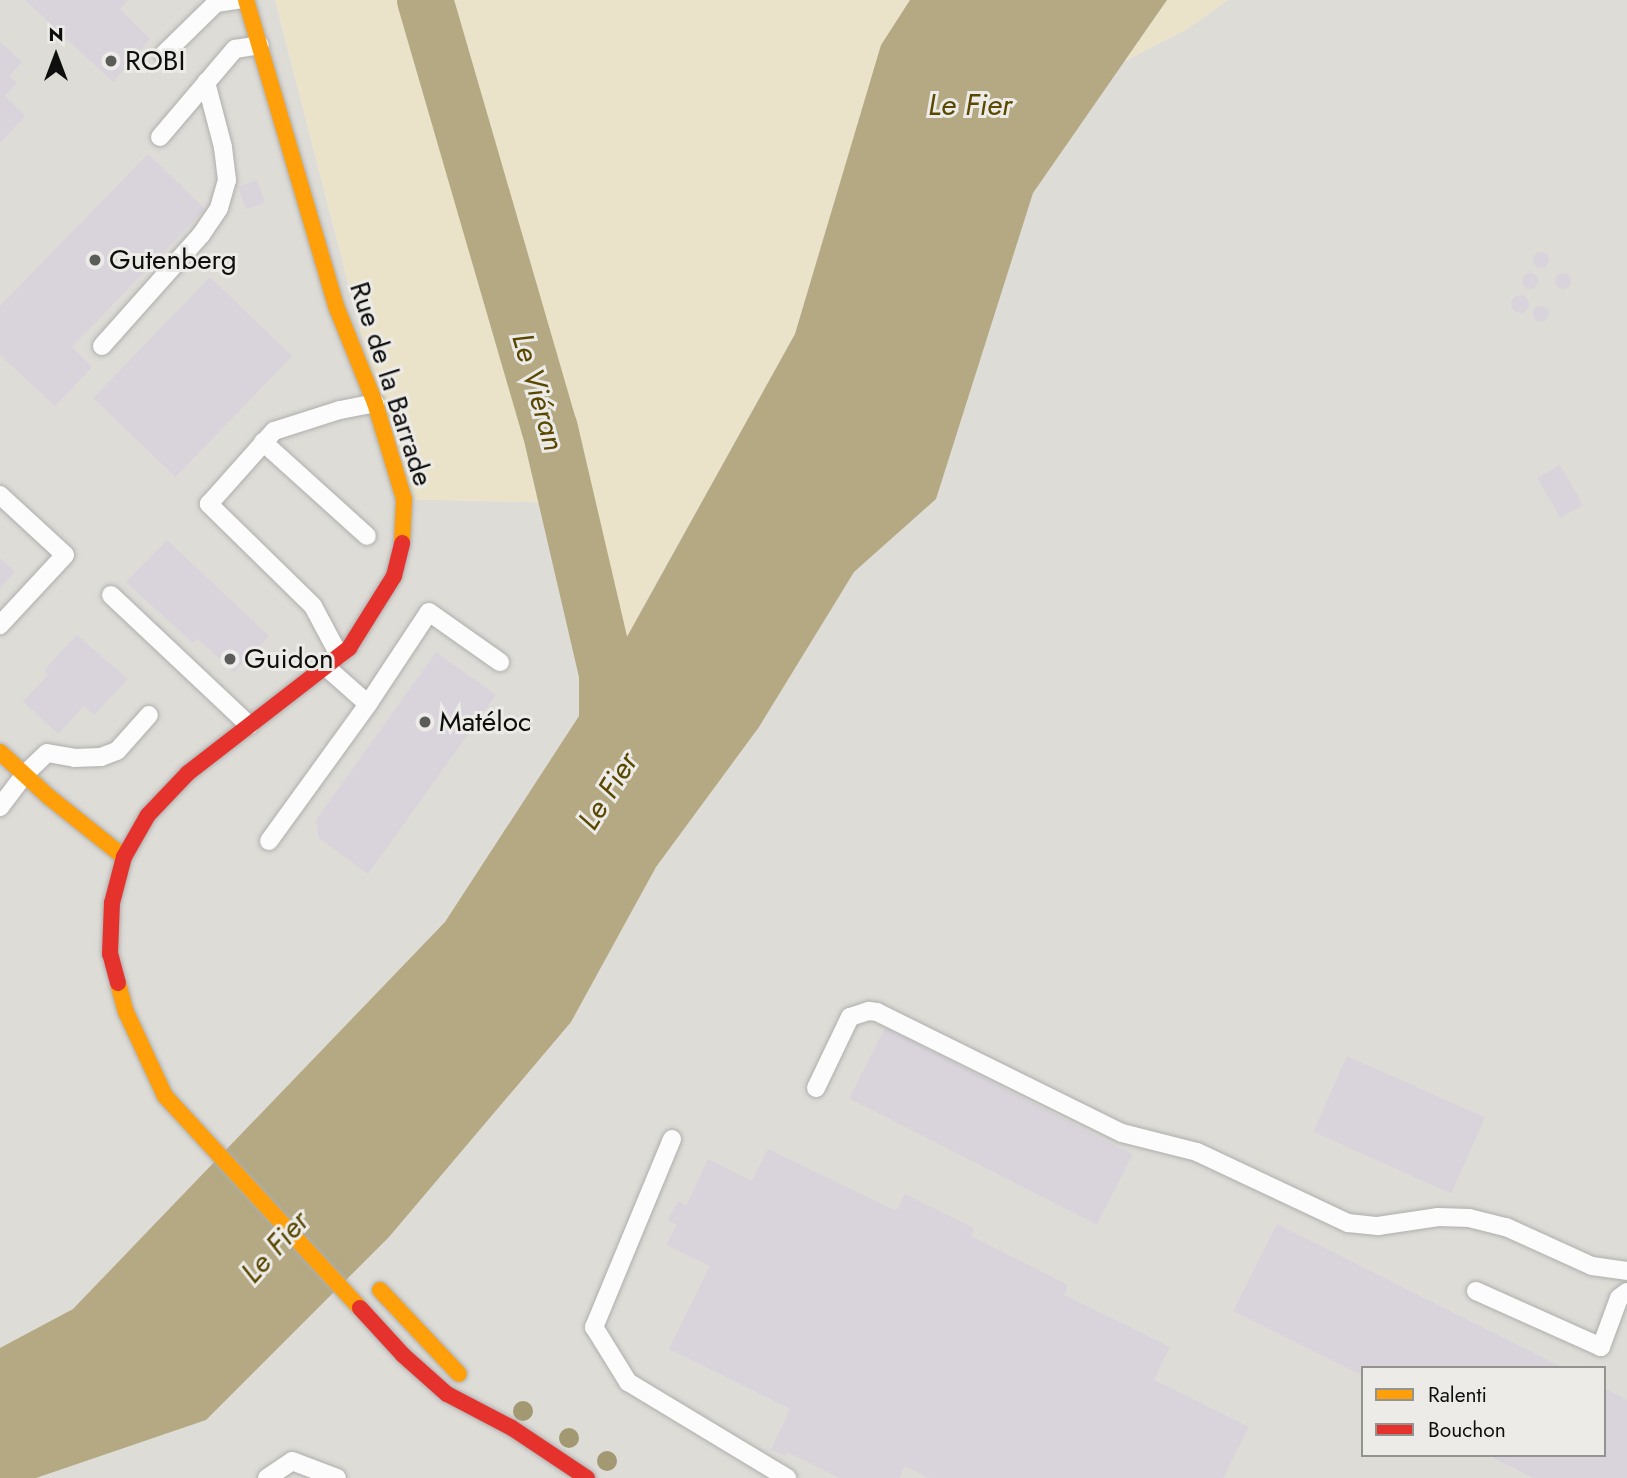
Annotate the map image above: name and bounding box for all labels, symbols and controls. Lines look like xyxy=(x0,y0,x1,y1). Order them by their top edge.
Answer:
north arrow xyxy=(21,21,91,91)
text: N xyxy=(48,21,64,48)
place label: ROBI xyxy=(125,44,185,78)
marker: ROBI xyxy=(103,53,119,69)
water label: Le Fier xyxy=(928,87,1012,123)
place label: Gutenberg xyxy=(109,243,237,277)
marker: Gutenberg xyxy=(87,252,103,268)
street label: Rue de la Barrade xyxy=(342,278,440,490)
water label: Le Viéran xyxy=(504,329,572,455)
place label: Guidon xyxy=(244,642,334,676)
marker: Guidon xyxy=(222,651,238,667)
place label: Matéloc xyxy=(439,705,531,739)
marker: Matéloc xyxy=(417,714,433,730)
water label: Le Fier xyxy=(570,746,646,836)
water label: Le Fier xyxy=(233,1204,317,1290)
legend xyxy=(1361,1366,1606,1457)
text: Ralenti xyxy=(1428,1380,1487,1410)
text: Bouchon xyxy=(1428,1415,1506,1445)

